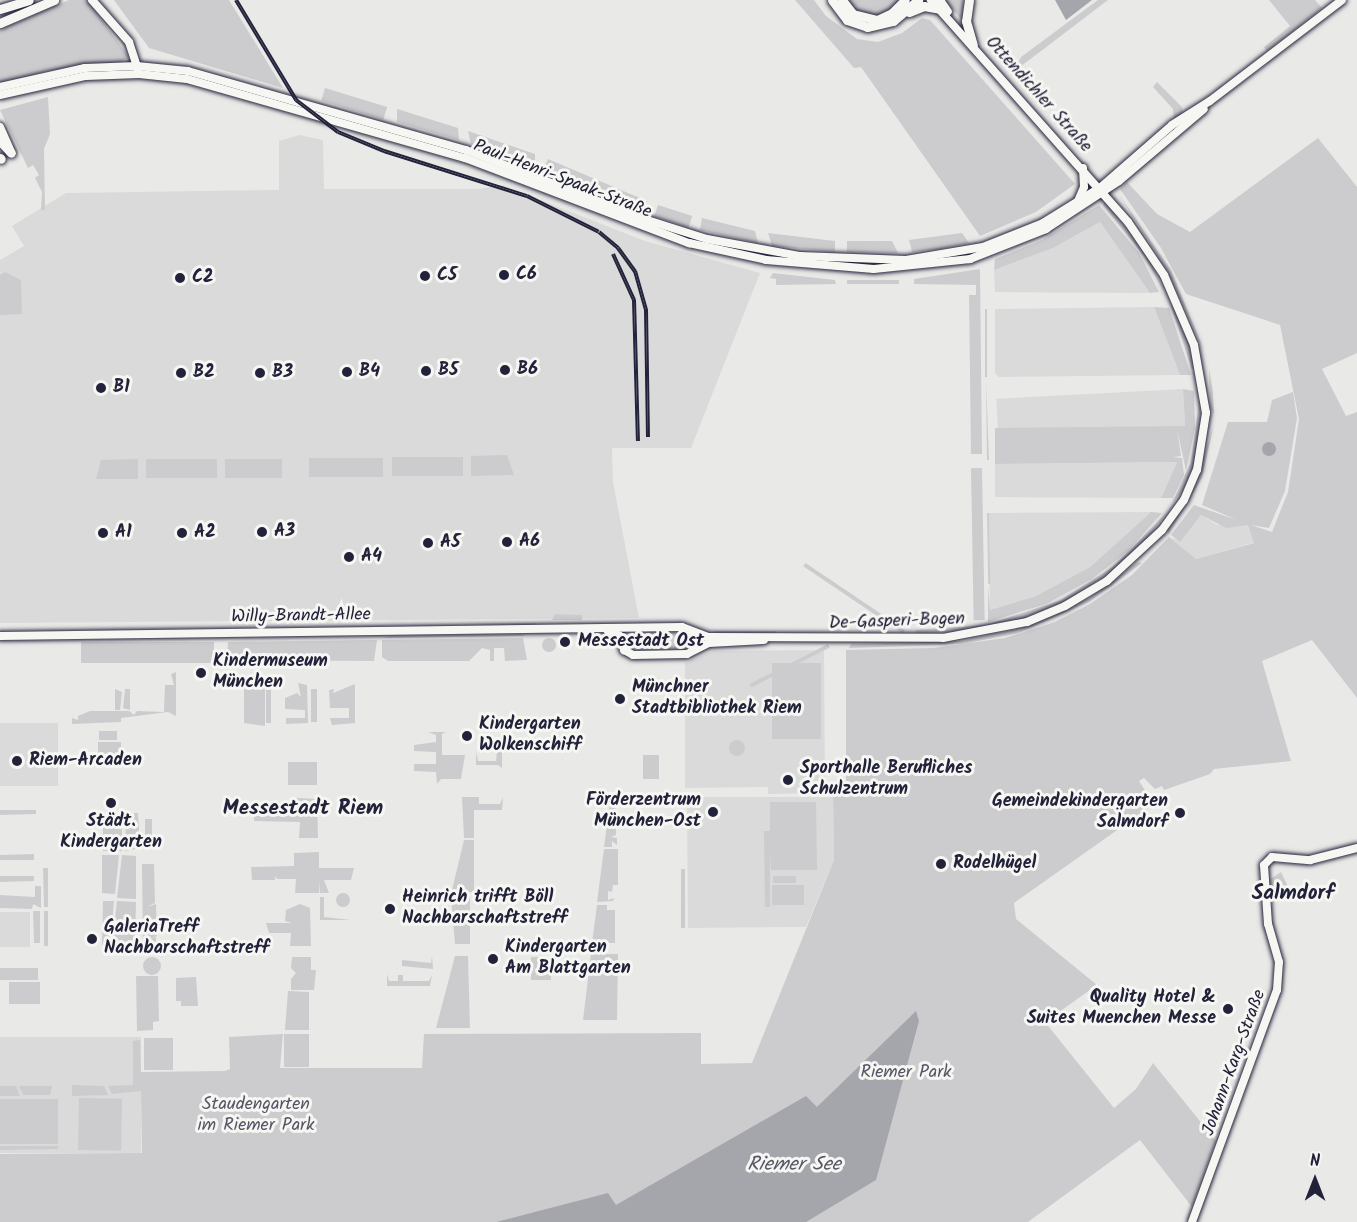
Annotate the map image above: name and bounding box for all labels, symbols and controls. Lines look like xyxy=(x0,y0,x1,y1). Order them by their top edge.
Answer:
street label: Ottendichler Straße xyxy=(980,32,1096,158)
street label: Paul-Henri-Spaak-Straße xyxy=(470,136,654,224)
place label: C6 xyxy=(516,264,537,286)
place label: C5 xyxy=(437,265,457,287)
place label: C2 xyxy=(192,267,214,289)
marker: C6 xyxy=(497,268,511,282)
marker: C5 xyxy=(418,269,432,283)
marker: C2 xyxy=(173,271,187,285)
place label: B6 xyxy=(517,359,538,381)
place label: B5 xyxy=(438,360,458,382)
place label: B4 xyxy=(359,361,380,383)
place label: B2 xyxy=(193,362,215,384)
place label: B3 xyxy=(272,362,293,384)
marker: B6 xyxy=(498,363,512,377)
marker: B5 xyxy=(419,364,433,378)
marker: B4 xyxy=(340,365,354,379)
marker: B2 xyxy=(174,366,188,380)
marker: B3 xyxy=(253,366,267,380)
place label: B1 xyxy=(113,377,130,399)
marker: B1 xyxy=(94,381,108,395)
place label: A3 xyxy=(274,521,295,543)
place label: A1 xyxy=(115,522,132,544)
place label: A2 xyxy=(194,522,216,544)
marker: A3 xyxy=(255,525,269,539)
marker: A1 xyxy=(96,526,110,540)
marker: A2 xyxy=(175,526,189,540)
place label: A6 xyxy=(519,531,540,553)
place label: A5 xyxy=(440,532,460,554)
marker: A6 xyxy=(500,535,514,549)
marker: A5 xyxy=(421,536,435,550)
place label: A4 xyxy=(361,546,382,568)
marker: A4 xyxy=(342,550,356,564)
street label: Willy-Brandt-Allee xyxy=(231,605,371,629)
street label: De-Gasperi-Bogen xyxy=(829,609,965,635)
place label: Messestadt Ost xyxy=(578,631,704,653)
marker: Messestadt Ost xyxy=(556,633,574,651)
place label: Kindermuseum München xyxy=(213,652,328,694)
marker: Kindermuseum München xyxy=(194,666,208,680)
place label: Münchner Stadtbibliothek Riem xyxy=(632,678,802,720)
marker: Münchner Stadtbibliothek Riem xyxy=(613,692,627,706)
place label: Kindergarten Wolkenschiff xyxy=(479,715,581,758)
marker: Kindergarten Wolkenschiff xyxy=(460,729,474,743)
place label: Riem-Arcaden xyxy=(29,750,142,772)
marker: Riem-Arcaden xyxy=(10,754,24,768)
place label: Sporthalle Berufliches Schulzentrum xyxy=(800,759,972,802)
marker: Sporthalle Berufliches Schulzentrum xyxy=(781,773,795,787)
place label: Förderzentrum München-Ost xyxy=(586,791,701,834)
place label: Gemeindekindergarten Salmdorf xyxy=(992,792,1168,834)
marker: Städt. Kindergarten xyxy=(104,796,118,810)
district label: Messestadt Riem xyxy=(223,796,383,822)
marker: Förderzentrum München-Ost xyxy=(706,805,720,819)
marker: Gemeindekindergarten Salmdorf xyxy=(1173,806,1187,820)
place label: Städt. Kindergarten xyxy=(60,812,162,854)
place label: Rodelhügel xyxy=(953,853,1036,875)
marker: Rodelhügel xyxy=(934,857,948,871)
district label: Salmdorf xyxy=(1252,881,1334,907)
place label: Heinrich trifft Böll Nachbarschaftstreff xyxy=(402,888,567,930)
marker: Heinrich trifft Böll Nachbarschaftstreff xyxy=(383,902,397,916)
place label: GaleriaTreff Nachbarschaftstreff xyxy=(104,918,269,960)
marker: GaleriaTreff Nachbarschaftstreff xyxy=(85,932,99,946)
place label: Kindergarten Am Blattgarten xyxy=(505,938,631,980)
marker: Kindergarten Am Blattgarten xyxy=(486,952,500,966)
street label: Johann-Karg-Straße xyxy=(1199,987,1271,1139)
place label: Quality Hotel & Suites Muenchen Messe xyxy=(1027,988,1216,1030)
marker: Quality Hotel & Suites Muenchen Messe xyxy=(1221,1002,1235,1016)
park label: Riemer Park xyxy=(860,1062,952,1084)
park label: Staudengarten im Riemer Park xyxy=(198,1095,314,1138)
text: N xyxy=(1310,1149,1320,1174)
north arrow xyxy=(1285,1150,1345,1210)
water label: Riemer See xyxy=(747,1153,841,1177)

